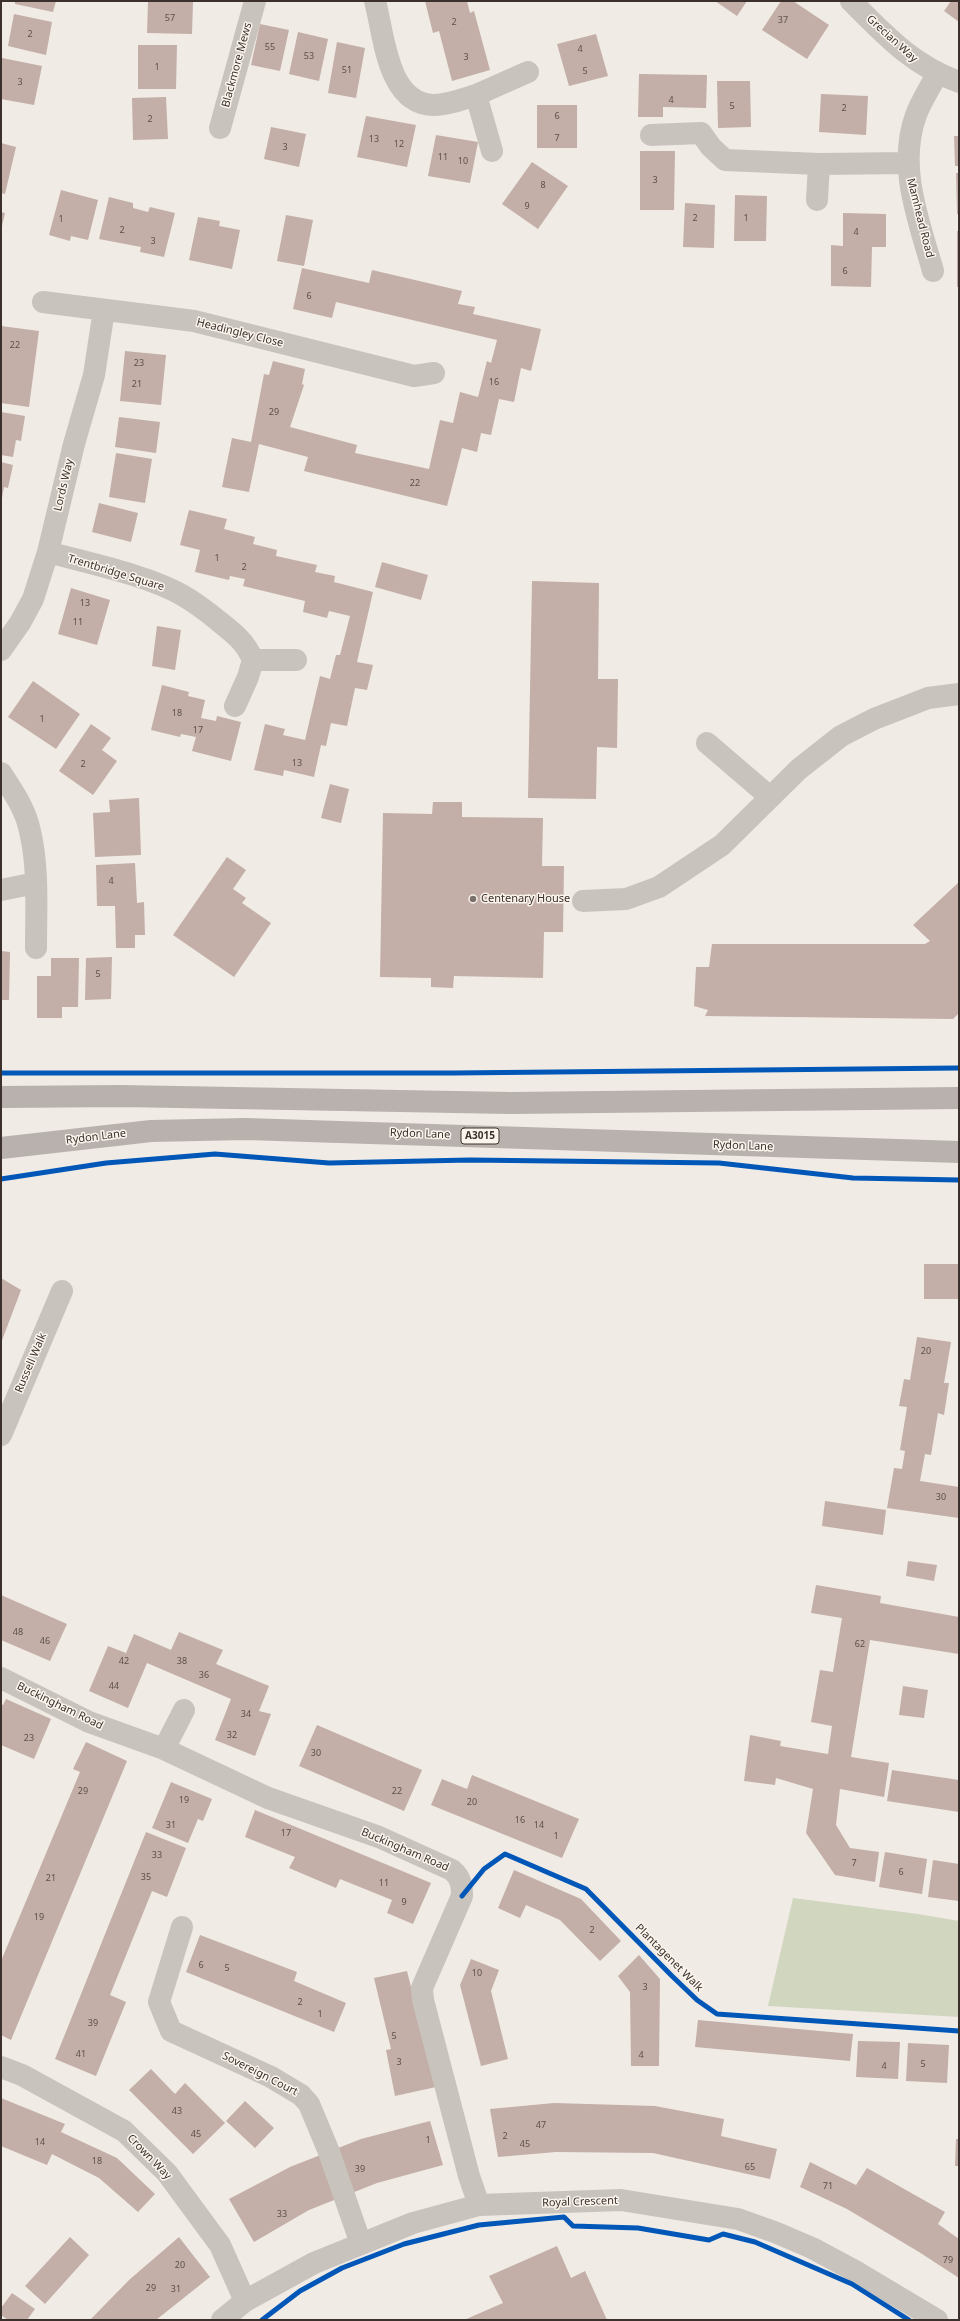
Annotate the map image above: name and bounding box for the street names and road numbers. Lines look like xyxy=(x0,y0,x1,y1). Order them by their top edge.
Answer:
street label: Grecian Way xyxy=(864,13,920,65)
street label: Blackmore Mews xyxy=(219,21,255,109)
street label: Mamhead Road xyxy=(904,177,936,259)
street label: Headingley Close xyxy=(195,316,285,350)
street label: Lords Way xyxy=(52,457,76,513)
street label: Trentbridge Square xyxy=(66,552,166,594)
street label: Rydon Lane xyxy=(390,1126,450,1142)
street label: Rydon Lane xyxy=(65,1127,127,1147)
road number: A3015 xyxy=(461,1128,499,1144)
street label: Rydon Lane xyxy=(713,1138,773,1154)
street label: Russell Walk xyxy=(12,1331,50,1395)
street label: Buckingham Road xyxy=(15,1679,105,1733)
street label: Buckingham Road xyxy=(359,1826,451,1874)
street label: Plantagenet Walk xyxy=(632,1921,706,1995)
street label: Sovereign Court xyxy=(220,2049,300,2099)
street label: Crown Way xyxy=(124,2132,174,2182)
street label: Royal Crescent xyxy=(542,2194,618,2210)

